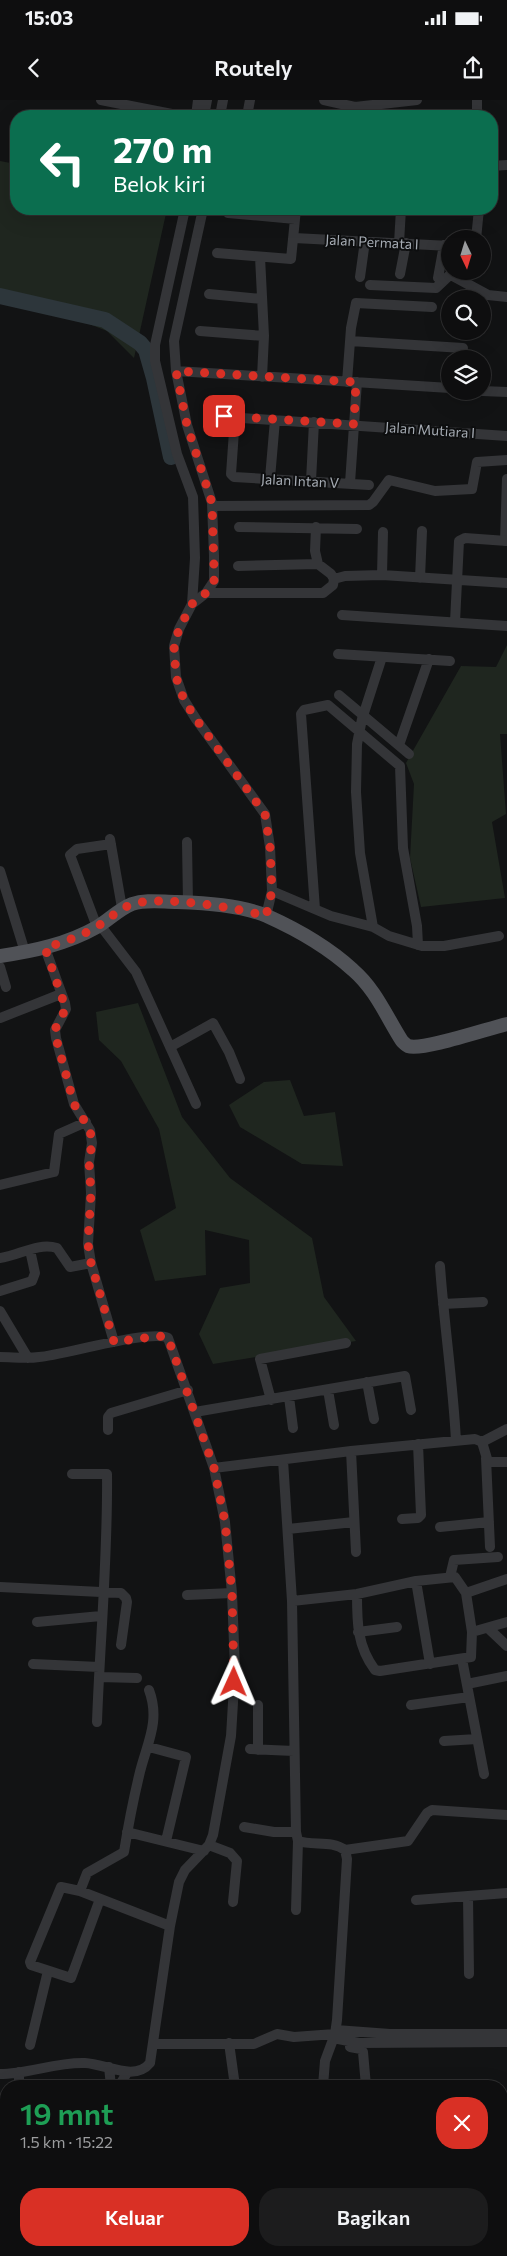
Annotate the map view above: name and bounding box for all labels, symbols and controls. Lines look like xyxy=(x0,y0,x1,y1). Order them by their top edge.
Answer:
text: 15:03 xyxy=(25,6,73,29)
icon: back xyxy=(20,54,48,82)
text: Routely xyxy=(214,54,293,81)
icon: share xyxy=(459,54,487,82)
text: 270 m xyxy=(113,127,212,170)
icon: left xyxy=(30,130,95,195)
text: Belok kiri xyxy=(113,170,206,197)
north arrow xyxy=(441,230,491,280)
map controls xyxy=(441,230,491,400)
street label: Jalan Permata I xyxy=(325,231,419,252)
button: search xyxy=(441,290,491,340)
button: layers xyxy=(441,350,491,400)
pin xyxy=(203,395,245,437)
icon: arrive xyxy=(210,402,238,430)
street label: Jalan Mutiara I xyxy=(384,418,476,441)
street label: Jalan Intan V xyxy=(260,470,340,491)
position arrow xyxy=(207,1655,259,1707)
text: 19 mnt xyxy=(20,2094,113,2131)
button: close xyxy=(436,2097,488,2149)
text: 1.5 km · 15:22 xyxy=(20,2132,113,2151)
button: Keluar xyxy=(20,2188,249,2246)
button: Bagikan xyxy=(259,2188,488,2246)

